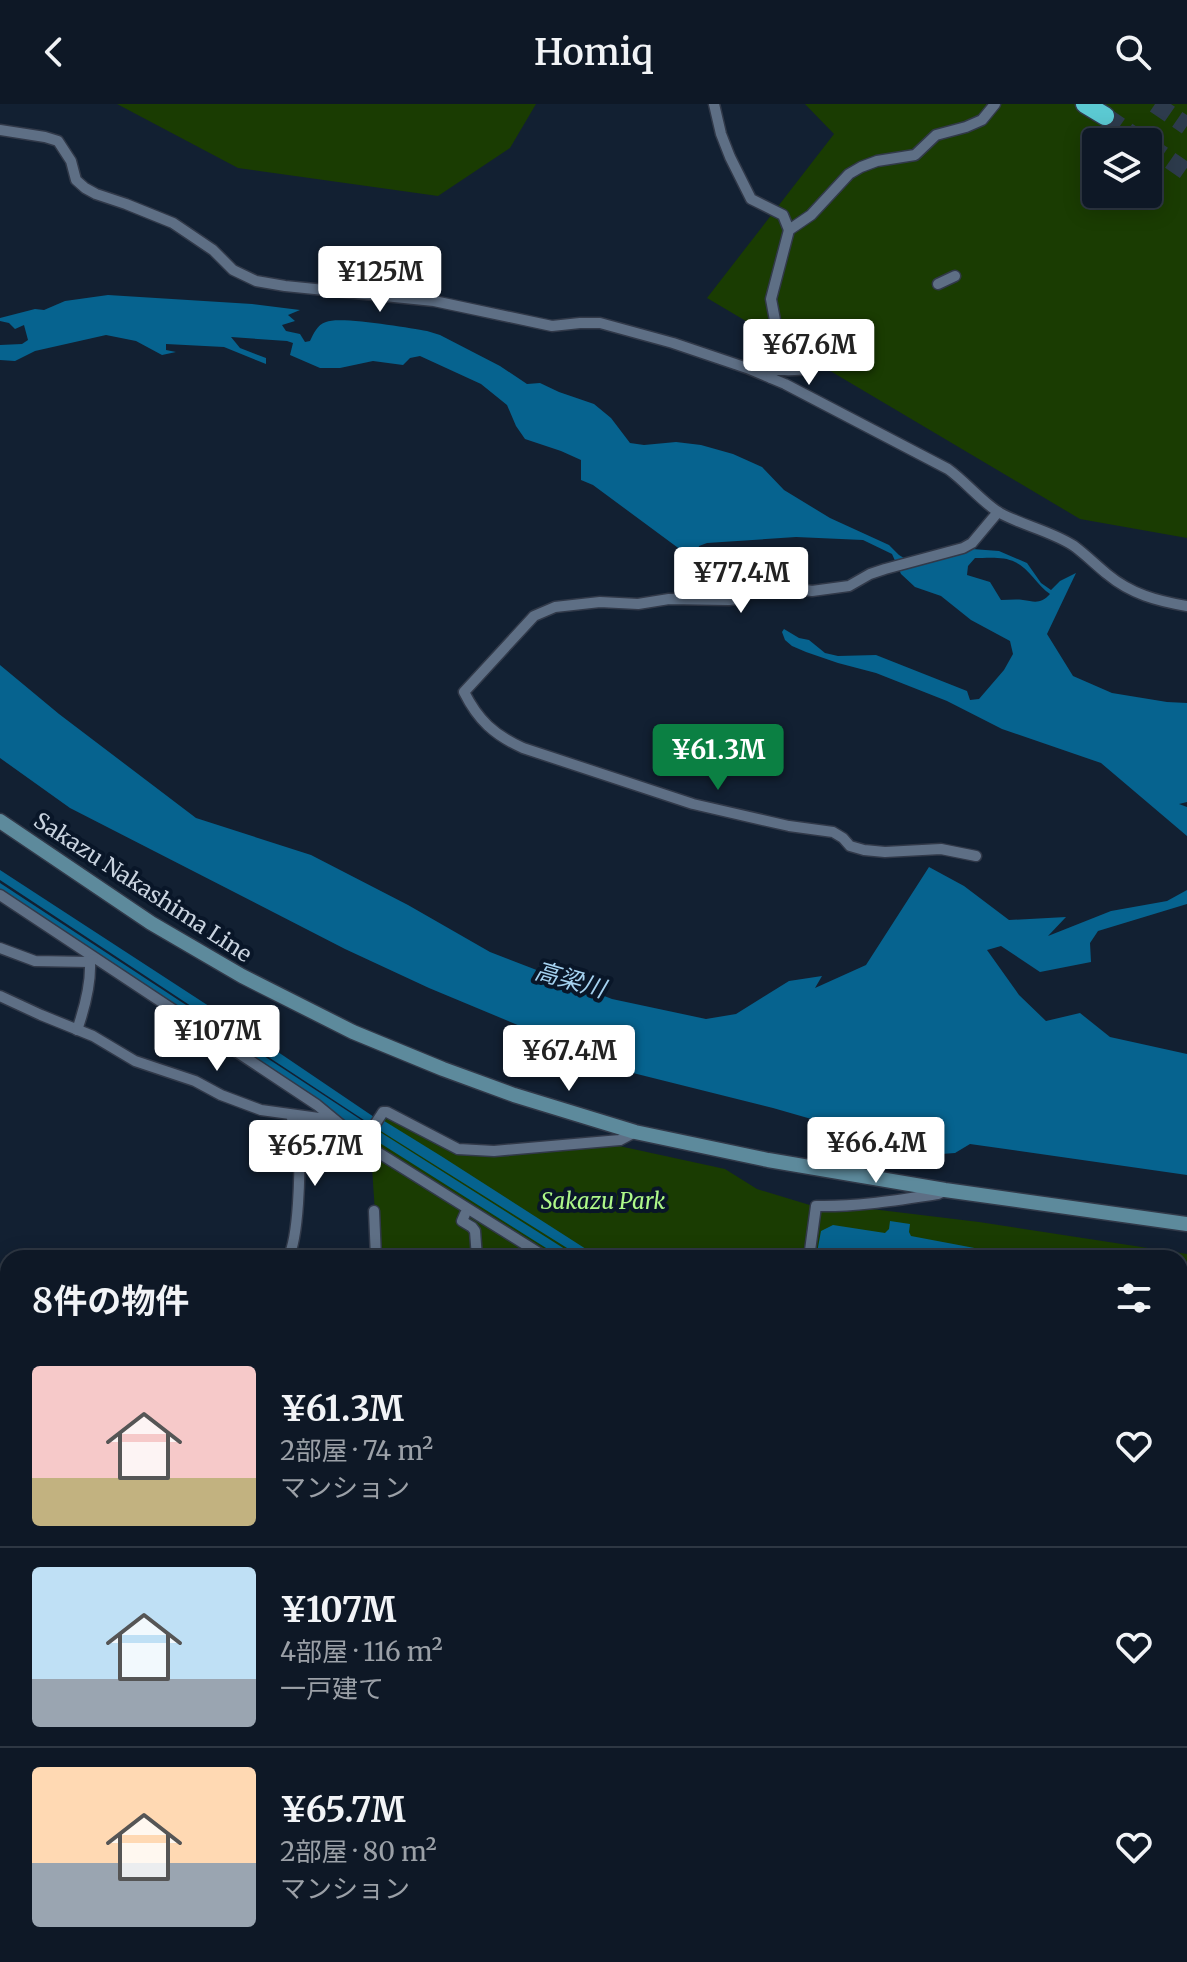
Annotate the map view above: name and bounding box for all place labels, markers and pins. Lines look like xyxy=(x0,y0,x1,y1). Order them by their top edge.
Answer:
pin: ¥125M xyxy=(324,246,436,314)
pin: ¥67.6M xyxy=(744,319,874,387)
pin: ¥77.4M xyxy=(676,547,806,615)
pin: ¥61.3M xyxy=(653,724,783,792)
pin: ¥107M xyxy=(161,1005,273,1073)
pin: ¥67.4M xyxy=(504,1025,634,1093)
pin: ¥66.4M xyxy=(811,1117,941,1185)
pin: ¥65.7M xyxy=(250,1120,380,1188)

